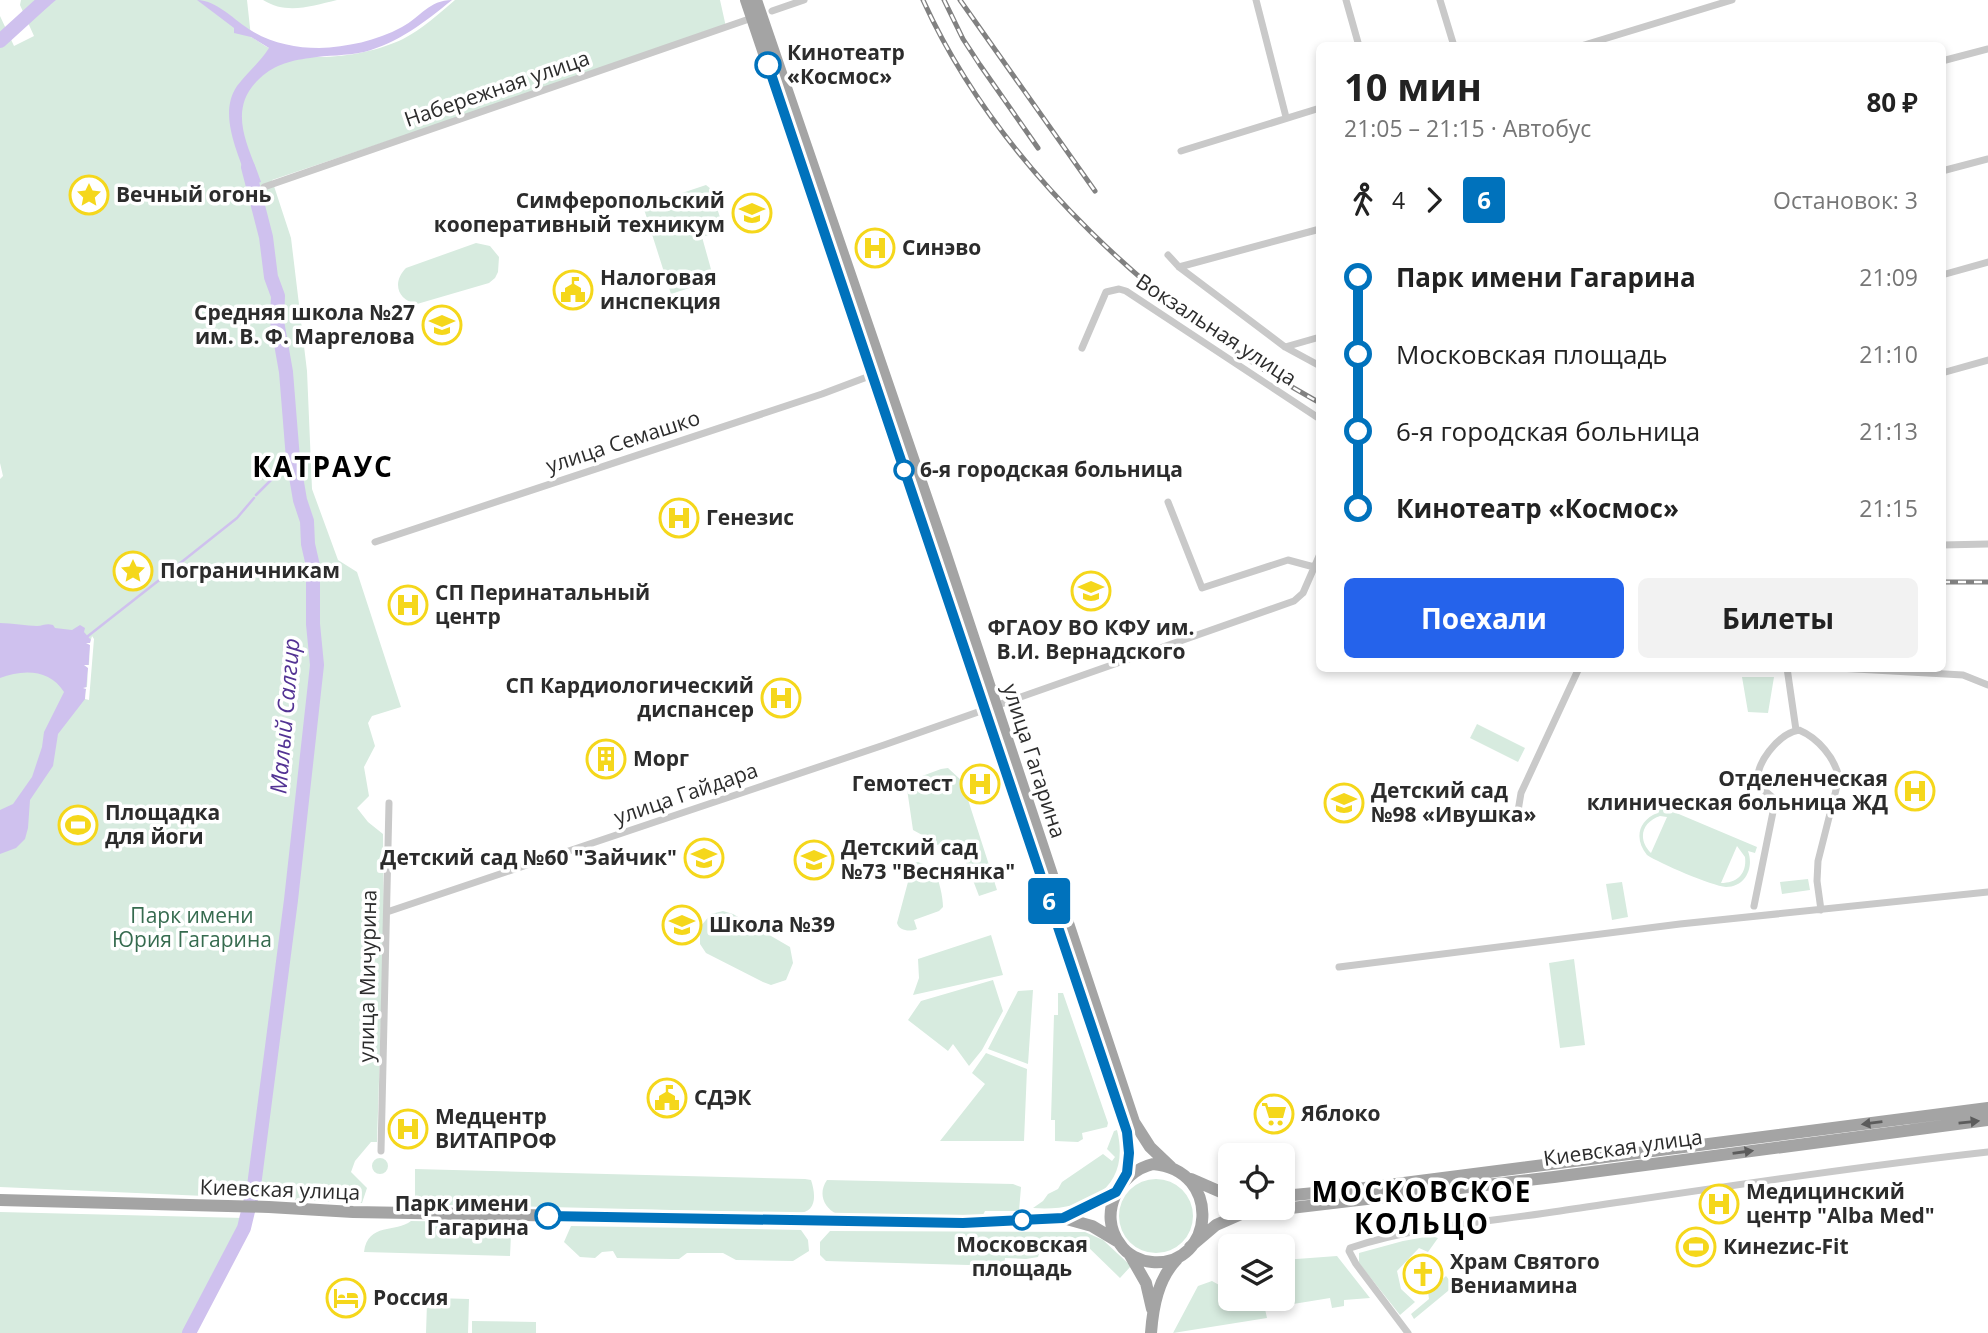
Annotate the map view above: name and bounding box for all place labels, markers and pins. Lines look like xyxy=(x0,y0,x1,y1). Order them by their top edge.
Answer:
place label: Кинотеатр «Космос» xyxy=(787,38,905,90)
marker: Кинотеатр «Космос» xyxy=(755,52,781,78)
place icon: Вечный огонь xyxy=(68,174,110,216)
place label: Вечный огонь xyxy=(116,180,272,208)
place label: Симферопольский кооперативный техникум xyxy=(434,186,725,238)
school or university icon: Симферопольский кооперативный техникум xyxy=(731,192,773,234)
hospital icon: Синэво xyxy=(854,227,896,269)
place label: Синэво xyxy=(902,233,981,261)
place label: Налоговая инспекция xyxy=(600,263,721,315)
public building icon: Налоговая инспекция xyxy=(552,269,594,311)
place label: Средняя школа №27 им. В. Ф. Маргелова xyxy=(194,298,415,350)
school or university icon: Средняя школа №27 им. В. Ф. Маргелова xyxy=(421,304,463,346)
place label: 6-я городская больница xyxy=(920,455,1183,483)
marker: 6-я городская больница xyxy=(894,460,914,480)
hospital icon: Генезис xyxy=(658,497,700,539)
place label: Генезис xyxy=(706,503,794,531)
place icon: Пограничникам xyxy=(112,550,154,592)
place label: Пограничникам xyxy=(160,556,340,584)
school or university icon: ФГАОУ ВО КФУ им. В.И. Вернадского xyxy=(1070,570,1112,612)
place label: СП Перинатальный центр xyxy=(435,578,650,630)
hospital icon: СП Перинатальный центр xyxy=(387,584,429,626)
place label: ФГАОУ ВО КФУ им. В.И. Вернадского xyxy=(987,613,1195,665)
place label: СП Кардиологический диспансер xyxy=(505,671,754,723)
hospital icon: СП Кардиологический диспансер xyxy=(760,677,802,719)
building icon: Морг xyxy=(585,738,627,780)
place label: Морг xyxy=(633,744,689,772)
hospital icon: Гемотест xyxy=(959,763,1001,805)
place label: Отделенческая клиническая больница ЖД xyxy=(1587,764,1888,816)
place label: Гемотест xyxy=(852,769,953,797)
hospital icon: Отделенческая клиническая больница ЖД xyxy=(1894,770,1936,812)
place label: Детский сад №98 «Ивушка» xyxy=(1371,776,1536,828)
school or university icon: Детский сад №98 «Ивушка» xyxy=(1323,782,1365,824)
place label: Площадка для йоги xyxy=(105,798,220,850)
sports icon: Площадка для йоги xyxy=(57,804,99,846)
place label: Детский сад №73 "Веснянка" xyxy=(841,833,1015,885)
school or university icon: Детский сад №60 "Зайчик" xyxy=(683,837,725,879)
school or university icon: Детский сад №73 "Веснянка" xyxy=(793,839,835,881)
place label: Детский сад №60 "Зайчик" xyxy=(380,843,677,871)
school or university icon: Школа №39 xyxy=(661,904,703,946)
place label: Школа №39 xyxy=(709,910,835,938)
public building icon: СДЭК xyxy=(646,1077,688,1119)
place label: СДЭК xyxy=(694,1083,752,1111)
supermarket icon: Яблоко xyxy=(1253,1093,1295,1135)
place label: Яблоко xyxy=(1300,1099,1381,1127)
place label: Медцентр ВИТАПРОФ xyxy=(435,1102,557,1154)
hospital icon: Медцентр ВИТАПРОФ xyxy=(387,1108,429,1150)
place label: Медицинский центр "Alba Med" xyxy=(1746,1177,1935,1229)
hospital icon: Медицинский центр "Alba Med" xyxy=(1698,1183,1740,1225)
place label: Парк имени Гагарина xyxy=(395,1189,529,1241)
marker: Парк имени Гагарина xyxy=(535,1203,561,1229)
marker: Московская площадь xyxy=(1012,1210,1032,1230)
sports icon: Кинеzис-Fit xyxy=(1675,1226,1717,1268)
place label: Московская площадь xyxy=(956,1230,1088,1282)
place label: Кинеzис-Fit xyxy=(1723,1232,1849,1260)
place label: Храм Святого Вениамина xyxy=(1450,1247,1600,1299)
church icon: Храм Святого Вениамина xyxy=(1402,1253,1444,1295)
hotel icon: Россия xyxy=(325,1277,367,1319)
place label: Россия xyxy=(373,1283,448,1311)

